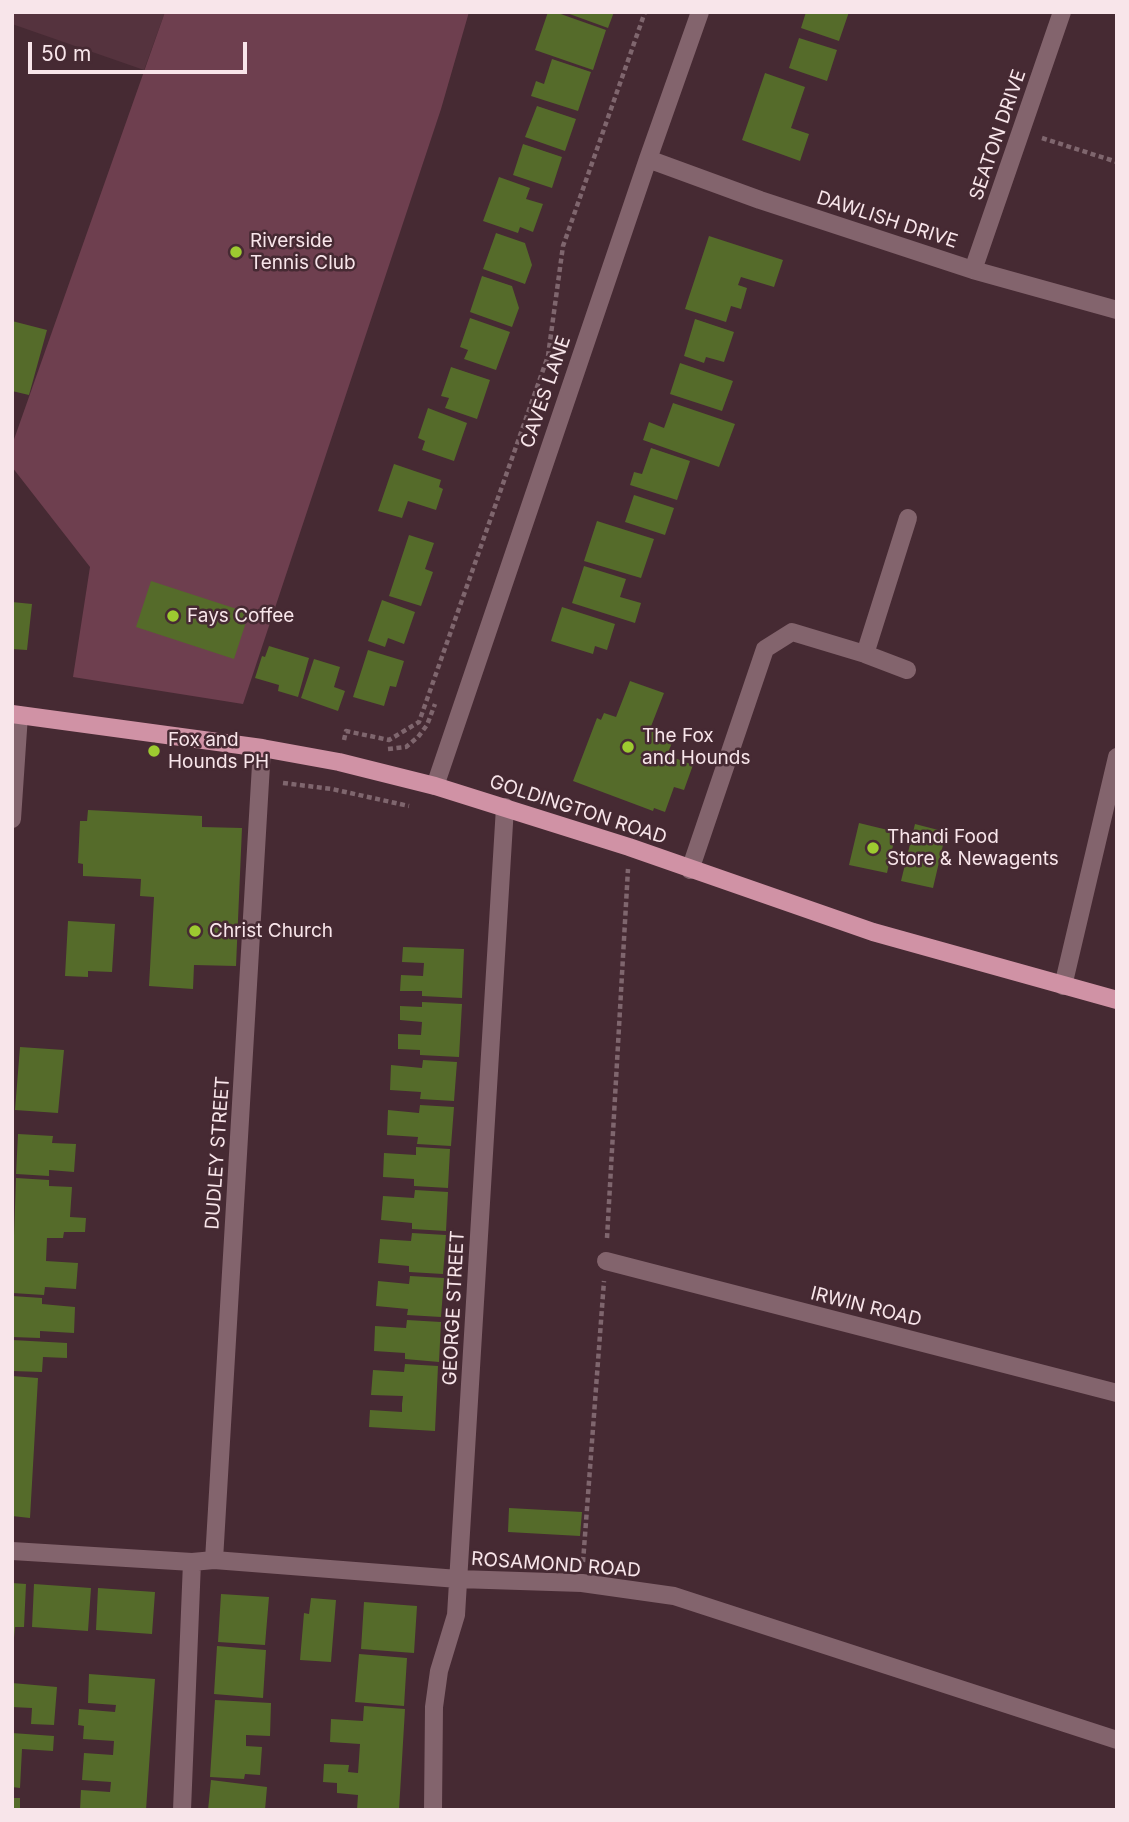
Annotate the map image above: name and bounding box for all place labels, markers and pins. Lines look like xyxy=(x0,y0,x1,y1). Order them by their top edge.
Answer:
place label: Riverside Tennis Club xyxy=(250,230,356,274)
marker: Riverside Tennis Club xyxy=(228,244,244,260)
place label: Fays Coffee xyxy=(187,605,294,627)
marker: Fays Coffee xyxy=(165,608,181,624)
place label: The Fox and Hounds xyxy=(642,725,751,769)
place label: Fox and Hounds PH xyxy=(168,729,269,773)
marker: The Fox and Hounds xyxy=(620,739,636,755)
marker: Fox and Hounds PH xyxy=(146,743,162,759)
place label: Thandi Food Store & Newagents xyxy=(887,826,1059,870)
marker: Thandi Food Store & Newagents xyxy=(865,840,881,856)
place label: Christ Church xyxy=(209,920,333,942)
marker: Christ Church xyxy=(187,923,203,939)

